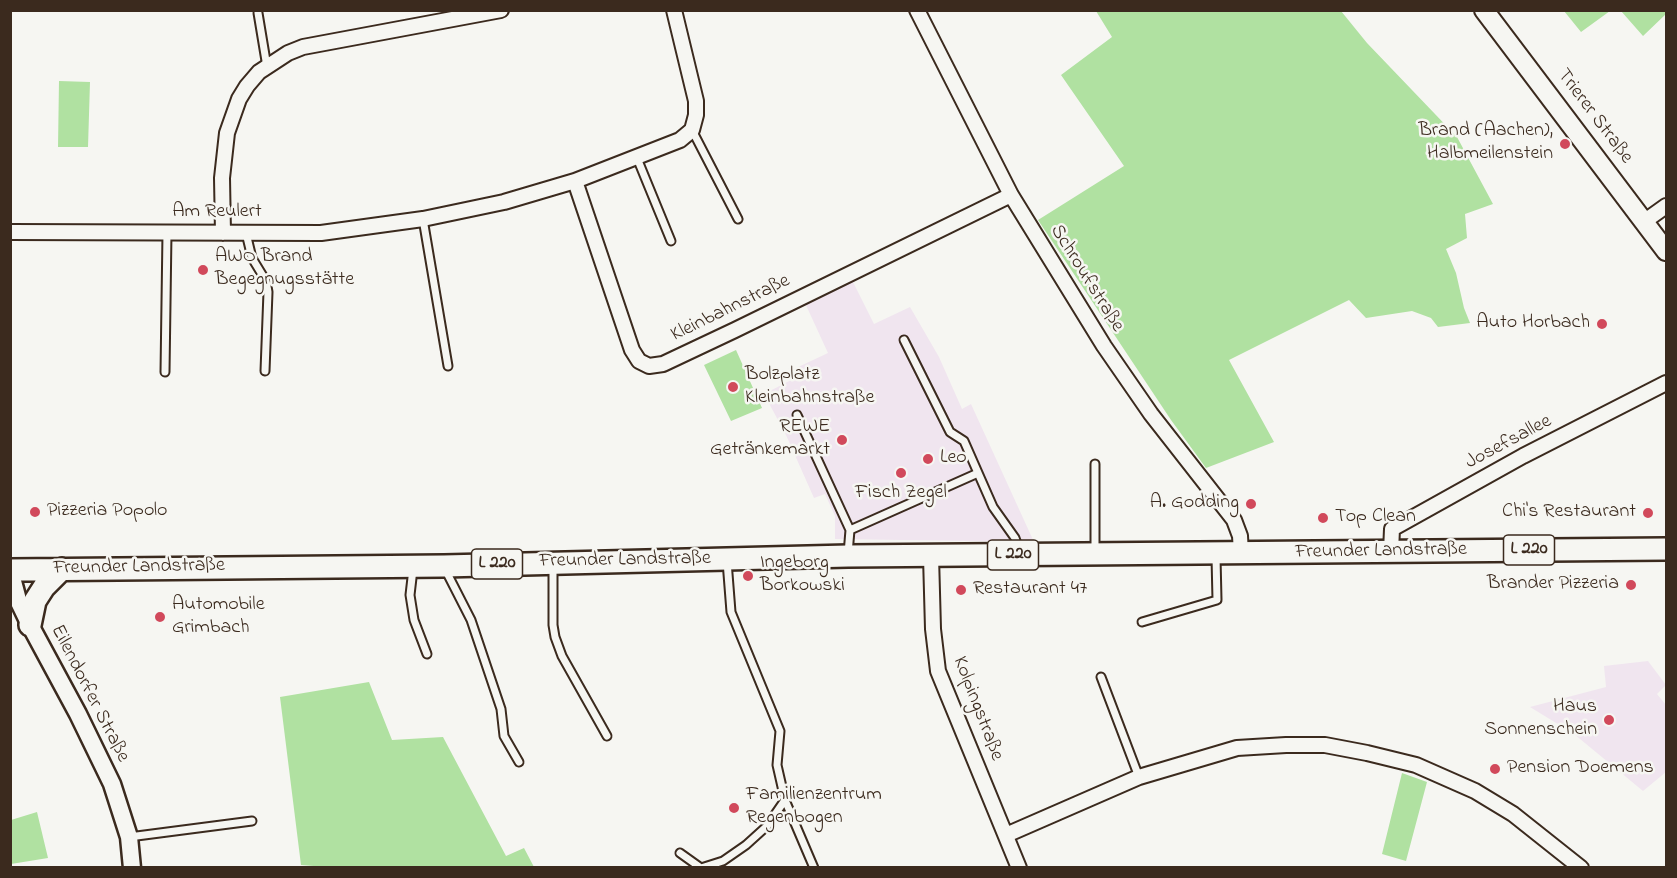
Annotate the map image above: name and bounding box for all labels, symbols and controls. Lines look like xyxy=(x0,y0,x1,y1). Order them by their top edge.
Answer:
street label: Trierer Straße xyxy=(1551,65,1637,169)
place label: Brand (Aachen), Halbmeilenstein xyxy=(1418,120,1553,167)
marker: Brand (Aachen), Halbmeilenstein xyxy=(1558,137,1572,151)
street label: Am Reulert xyxy=(172,201,262,225)
street label: Schroufstraße xyxy=(1044,221,1128,337)
place label: AWO Brand Begegnugsstätte xyxy=(215,246,354,293)
marker: AWO Brand Begegnugsstätte xyxy=(196,263,210,277)
street label: Kleinbahnstraße xyxy=(668,270,794,348)
place label: Auto Horbach xyxy=(1476,312,1590,336)
marker: Auto Horbach xyxy=(1595,317,1609,331)
place label: Bolzplatz Kleinbahnstraße xyxy=(745,364,875,411)
marker: Bolzplatz Kleinbahnstraße xyxy=(726,380,740,394)
street label: Josefsallee xyxy=(1462,410,1556,476)
place label: REWE Getränkemarkt xyxy=(710,416,830,463)
marker: REWE Getränkemarkt xyxy=(835,433,849,447)
place label: Leo xyxy=(940,447,967,471)
marker: Leo xyxy=(921,452,935,466)
marker: Fisch Zegel xyxy=(894,466,908,480)
place label: Fisch Zegel xyxy=(855,482,947,506)
place label: A. Godding xyxy=(1150,492,1239,516)
marker: A. Godding xyxy=(1244,497,1258,511)
place label: Pizzeria Popolo xyxy=(47,500,168,524)
place label: Chi's Restaurant xyxy=(1502,501,1636,525)
marker: Pizzeria Popolo xyxy=(28,505,42,519)
place label: Top Clean xyxy=(1335,506,1416,530)
marker: Chi's Restaurant xyxy=(1641,506,1655,520)
marker: Top Clean xyxy=(1316,511,1330,525)
road number: L 220 xyxy=(1504,535,1555,565)
street label: Freunder Landstraße xyxy=(1295,539,1467,565)
road number: L 220 xyxy=(988,540,1038,570)
street label: Freunder Landstraße xyxy=(539,548,711,574)
road number: L 220 xyxy=(472,549,522,579)
place label: Ingeborg Borkowski xyxy=(760,552,845,599)
street label: Freunder Landstraße xyxy=(53,555,225,581)
marker: Ingeborg Borkowski xyxy=(741,569,755,583)
place label: Brander Pizzeria xyxy=(1487,573,1619,597)
place label: Restaurant 47 xyxy=(973,578,1087,602)
marker: Brander Pizzeria xyxy=(1624,578,1638,592)
marker: Restaurant 47 xyxy=(954,583,968,597)
place label: Automobile Grimbach xyxy=(172,594,265,641)
marker: Automobile Grimbach xyxy=(153,610,167,624)
street label: Eilendorfer Straße xyxy=(44,621,134,767)
street label: Kolpingstraße xyxy=(946,654,1008,764)
place label: Haus Sonnenschein xyxy=(1484,696,1597,743)
marker: Haus Sonnenschein xyxy=(1602,713,1616,727)
place label: Pension Doemens xyxy=(1507,757,1654,781)
marker: Pension Doemens xyxy=(1488,762,1502,776)
place label: Familienzentrum Regenbogen xyxy=(746,784,882,831)
marker: Familienzentrum Regenbogen xyxy=(727,801,741,815)

